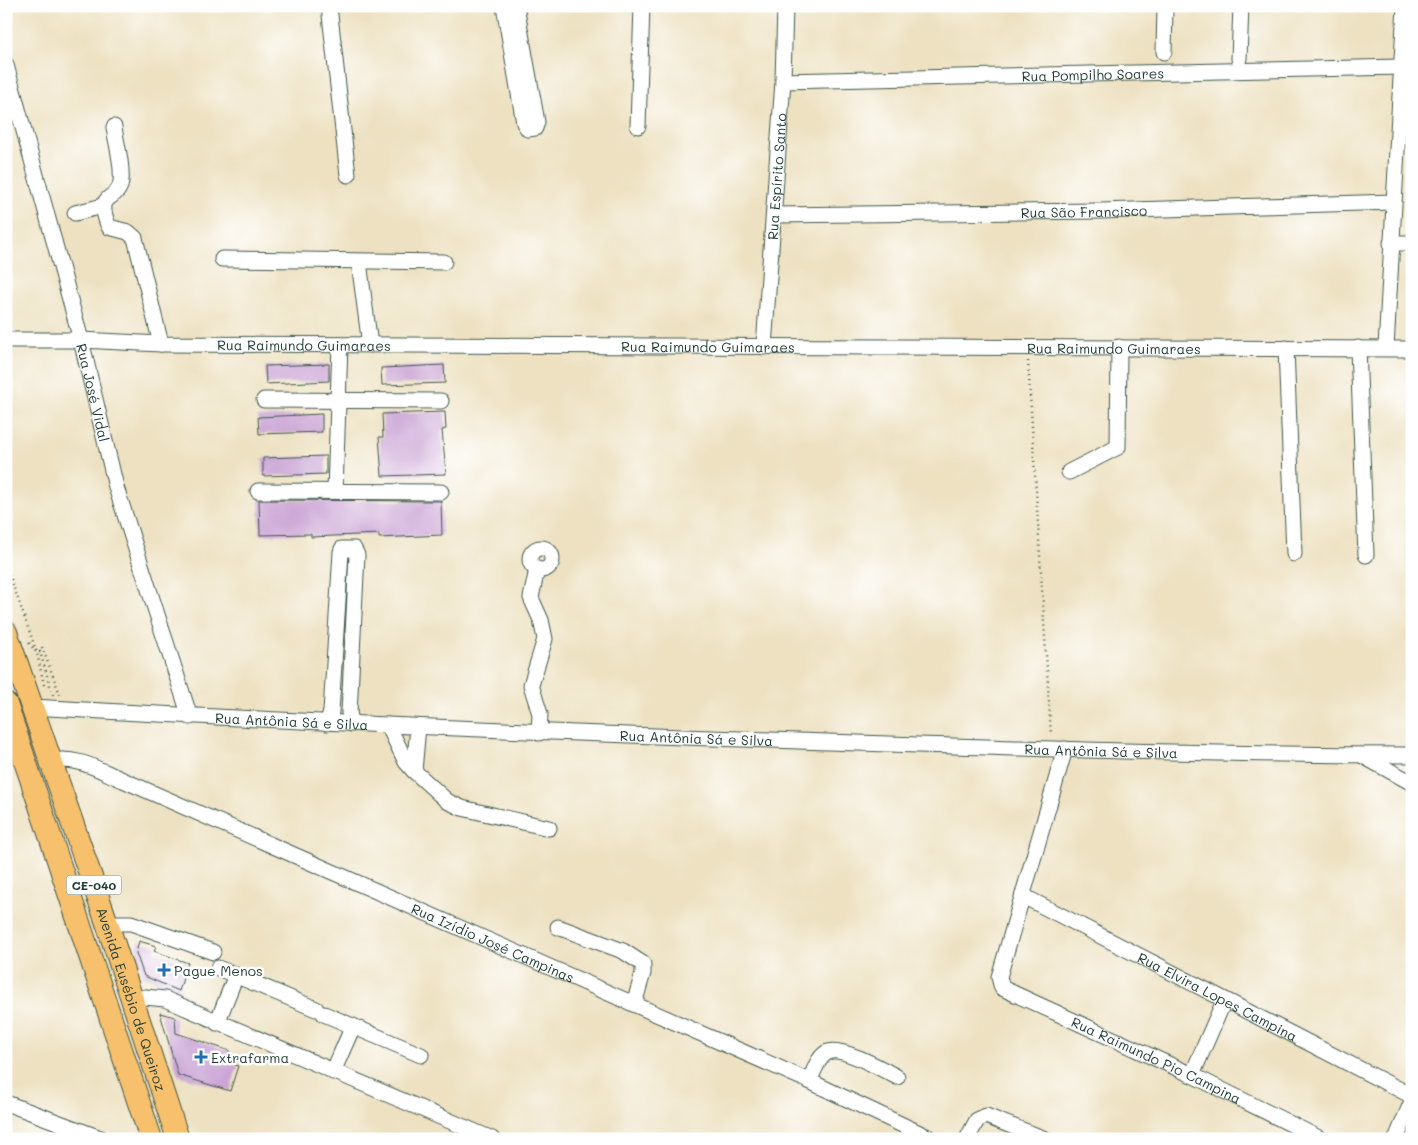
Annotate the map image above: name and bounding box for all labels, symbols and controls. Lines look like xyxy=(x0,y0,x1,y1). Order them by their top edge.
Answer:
street label: Rua Pompilho Soares xyxy=(1021,63,1164,85)
street label: Rua Espírito Santo xyxy=(762,112,790,240)
street label: Rua São Francisco xyxy=(1021,200,1148,221)
street label: Rua Raimundo Guimaraes xyxy=(217,335,391,354)
street label: Rua Raimundo Guimaraes xyxy=(621,336,795,356)
street label: Rua Raimundo Guimaraes xyxy=(1027,338,1201,358)
street label: Rua José Vidal xyxy=(73,342,114,443)
street label: Rua Antônia Sá e Silva xyxy=(215,707,369,734)
street label: Rua Antônia Sá e Silva xyxy=(619,725,773,750)
street label: Rua Antônia Sá e Silva xyxy=(1024,739,1178,762)
road number: CE-040 xyxy=(66,876,122,894)
street label: Rua Izídio José Campinas xyxy=(408,898,578,986)
street label: Avenida Eusébio de Queiroz xyxy=(93,904,171,1094)
street label: Rua Elvira Lopes Campina xyxy=(1135,947,1301,1045)
place label: Pague Menos xyxy=(174,961,263,980)
marker: Pague Menos xyxy=(158,964,170,976)
street label: Rua Raimundo Pio Campina xyxy=(1069,1012,1244,1107)
place label: Extrafarma xyxy=(211,1048,289,1067)
marker: Extrafarma xyxy=(195,1051,207,1063)

